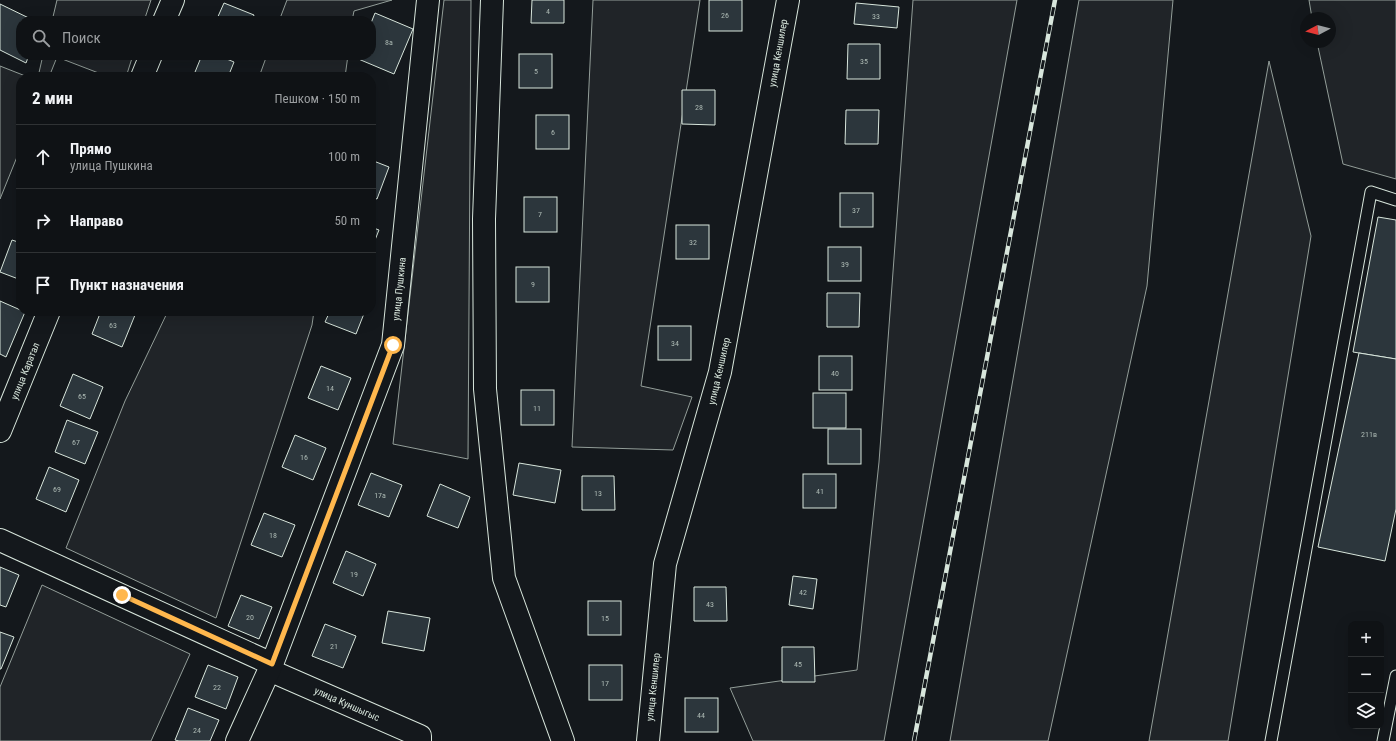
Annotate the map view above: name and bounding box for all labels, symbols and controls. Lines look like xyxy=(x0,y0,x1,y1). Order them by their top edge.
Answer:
house number: 4 xyxy=(546,7,550,16)
house number: 26 xyxy=(721,11,729,20)
house number: 33 xyxy=(872,12,880,21)
north arrow xyxy=(1300,12,1336,48)
search box xyxy=(16,16,376,60)
street label: улица Кеншилер xyxy=(767,18,789,88)
icon: search xyxy=(30,27,52,49)
text: Поиск xyxy=(62,29,101,47)
house number: 8а xyxy=(385,38,393,47)
house number: 35 xyxy=(860,57,868,66)
house number: 5 xyxy=(534,67,538,76)
text: 2 мин xyxy=(32,88,73,108)
text: Пешком · 150 m xyxy=(274,91,360,106)
house number: 28 xyxy=(695,103,703,112)
house number: 6 xyxy=(551,128,555,137)
text: Прямо xyxy=(70,140,111,158)
icon: ahead xyxy=(32,146,54,168)
text: 100 m xyxy=(328,149,360,164)
text: улица Пушкина xyxy=(70,158,153,173)
house number: 37 xyxy=(852,206,860,215)
icon: right xyxy=(32,210,54,232)
house number: 7 xyxy=(538,210,542,219)
text: Направо xyxy=(70,212,123,230)
text: 50 m xyxy=(334,213,360,228)
house number: 32 xyxy=(689,238,697,247)
street label: улица Пушкина xyxy=(390,257,408,321)
house number: 39 xyxy=(841,260,849,269)
icon: arrive xyxy=(32,274,54,296)
text: Пункт назначения xyxy=(70,276,184,294)
house number: 9 xyxy=(531,280,535,289)
house number: 63 xyxy=(109,321,117,330)
route start xyxy=(384,336,402,354)
street label: улица Кеншилер xyxy=(706,336,732,406)
house number: 34 xyxy=(671,339,679,348)
street label: улица Каратал xyxy=(9,341,41,401)
house number: 40 xyxy=(831,369,839,378)
house number: 14 xyxy=(326,384,334,393)
house number: 65 xyxy=(78,392,86,401)
house number: 11 xyxy=(533,404,541,413)
house number: 211в xyxy=(1361,430,1377,439)
house number: 67 xyxy=(72,438,80,447)
house number: 16 xyxy=(300,453,308,462)
house number: 69 xyxy=(53,485,61,494)
house number: 41 xyxy=(816,487,824,496)
house number: 13 xyxy=(594,489,602,498)
house number: 17а xyxy=(374,491,386,500)
house number: 18 xyxy=(269,531,277,540)
house number: 19 xyxy=(350,570,358,579)
route end xyxy=(113,586,131,604)
house number: 42 xyxy=(799,588,807,597)
house number: 43 xyxy=(706,600,714,609)
house number: 20 xyxy=(246,613,254,622)
house number: 15 xyxy=(601,614,609,623)
map controls xyxy=(1348,621,1384,729)
button: + xyxy=(1348,621,1384,657)
house number: 21 xyxy=(330,642,338,651)
street label: улица Кеншилер xyxy=(644,652,662,722)
button: − xyxy=(1348,657,1384,693)
house number: 45 xyxy=(794,660,802,669)
house number: 17 xyxy=(601,679,609,688)
house number: 22 xyxy=(213,683,221,692)
street label: улица Куншыгыс xyxy=(313,685,382,723)
button: layers xyxy=(1348,693,1384,729)
house number: 44 xyxy=(697,711,705,720)
house number: 24 xyxy=(193,726,201,735)

